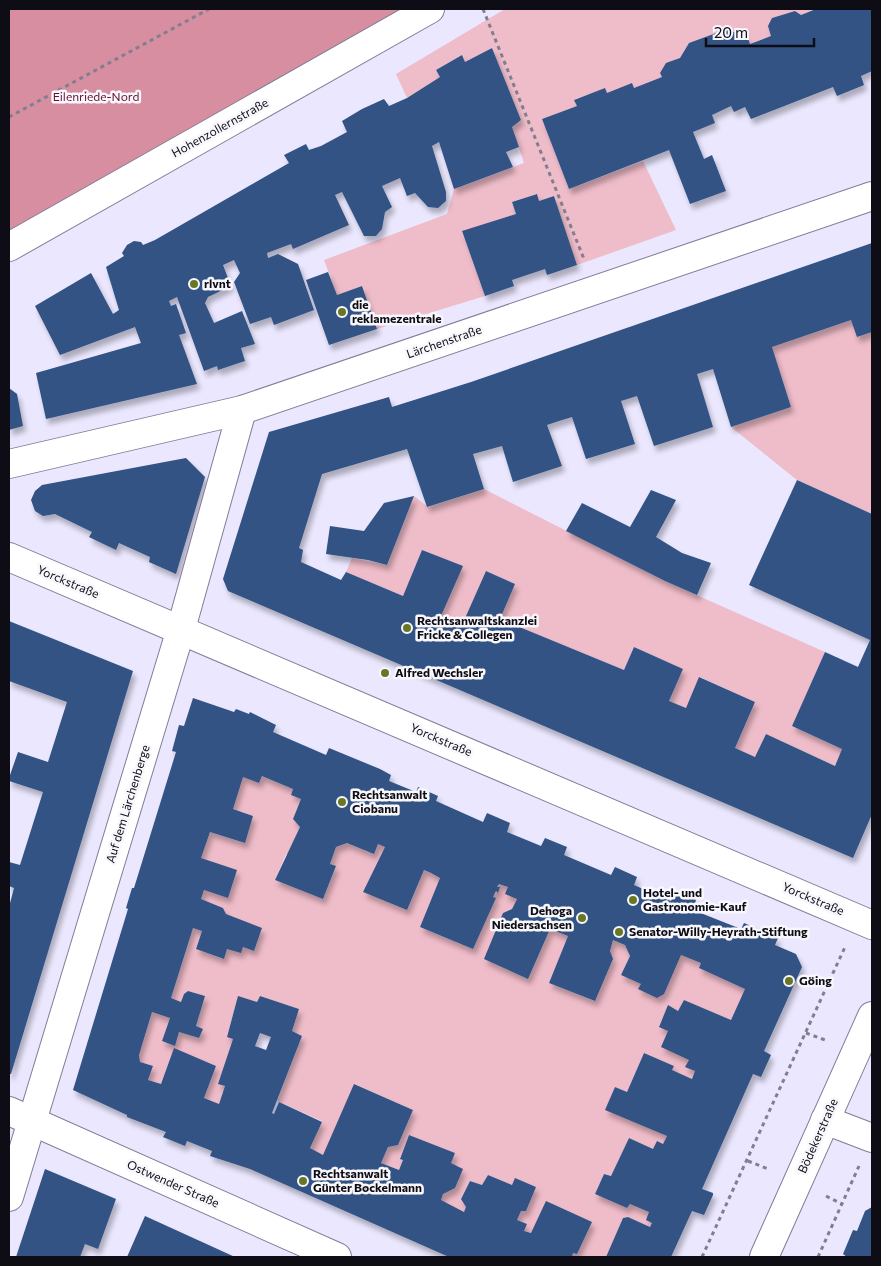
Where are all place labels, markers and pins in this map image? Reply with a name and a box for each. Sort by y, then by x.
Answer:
place label: rlvnt [204,276,231,290]
marker: rlvnt [188,278,200,290]
place label: die reklamezentrale [352,297,442,325]
marker: die reklamezentrale [336,306,348,318]
place label: Rechtsanwaltskanzlei Fricke & Collegen [417,613,537,641]
marker: Rechtsanwaltskanzlei Fricke & Collegen [401,622,413,634]
place label: Alfred Wechsler [395,665,483,679]
marker: Alfred Wechsler [379,667,391,679]
place label: Rechtsanwalt Ciobanu [352,787,427,815]
marker: Rechtsanwalt Ciobanu [336,796,348,808]
place label: Hotel- und Gastronomie-Kauf [643,885,747,913]
marker: Hotel- und Gastronomie-Kauf [627,894,639,906]
place label: Dehoga Niedersachsen [492,903,572,931]
marker: Dehoga Niedersachsen [576,912,588,924]
place label: Senator-Willy-Heyrath-Stiftung [629,924,808,938]
marker: Senator-Willy-Heyrath-Stiftung [613,926,625,938]
place label: Göing [799,973,832,987]
marker: Göing [783,975,795,987]
place label: Rechtsanwalt Günter Bockelmann [313,1166,422,1194]
marker: Rechtsanwalt Günter Bockelmann [297,1175,309,1187]

